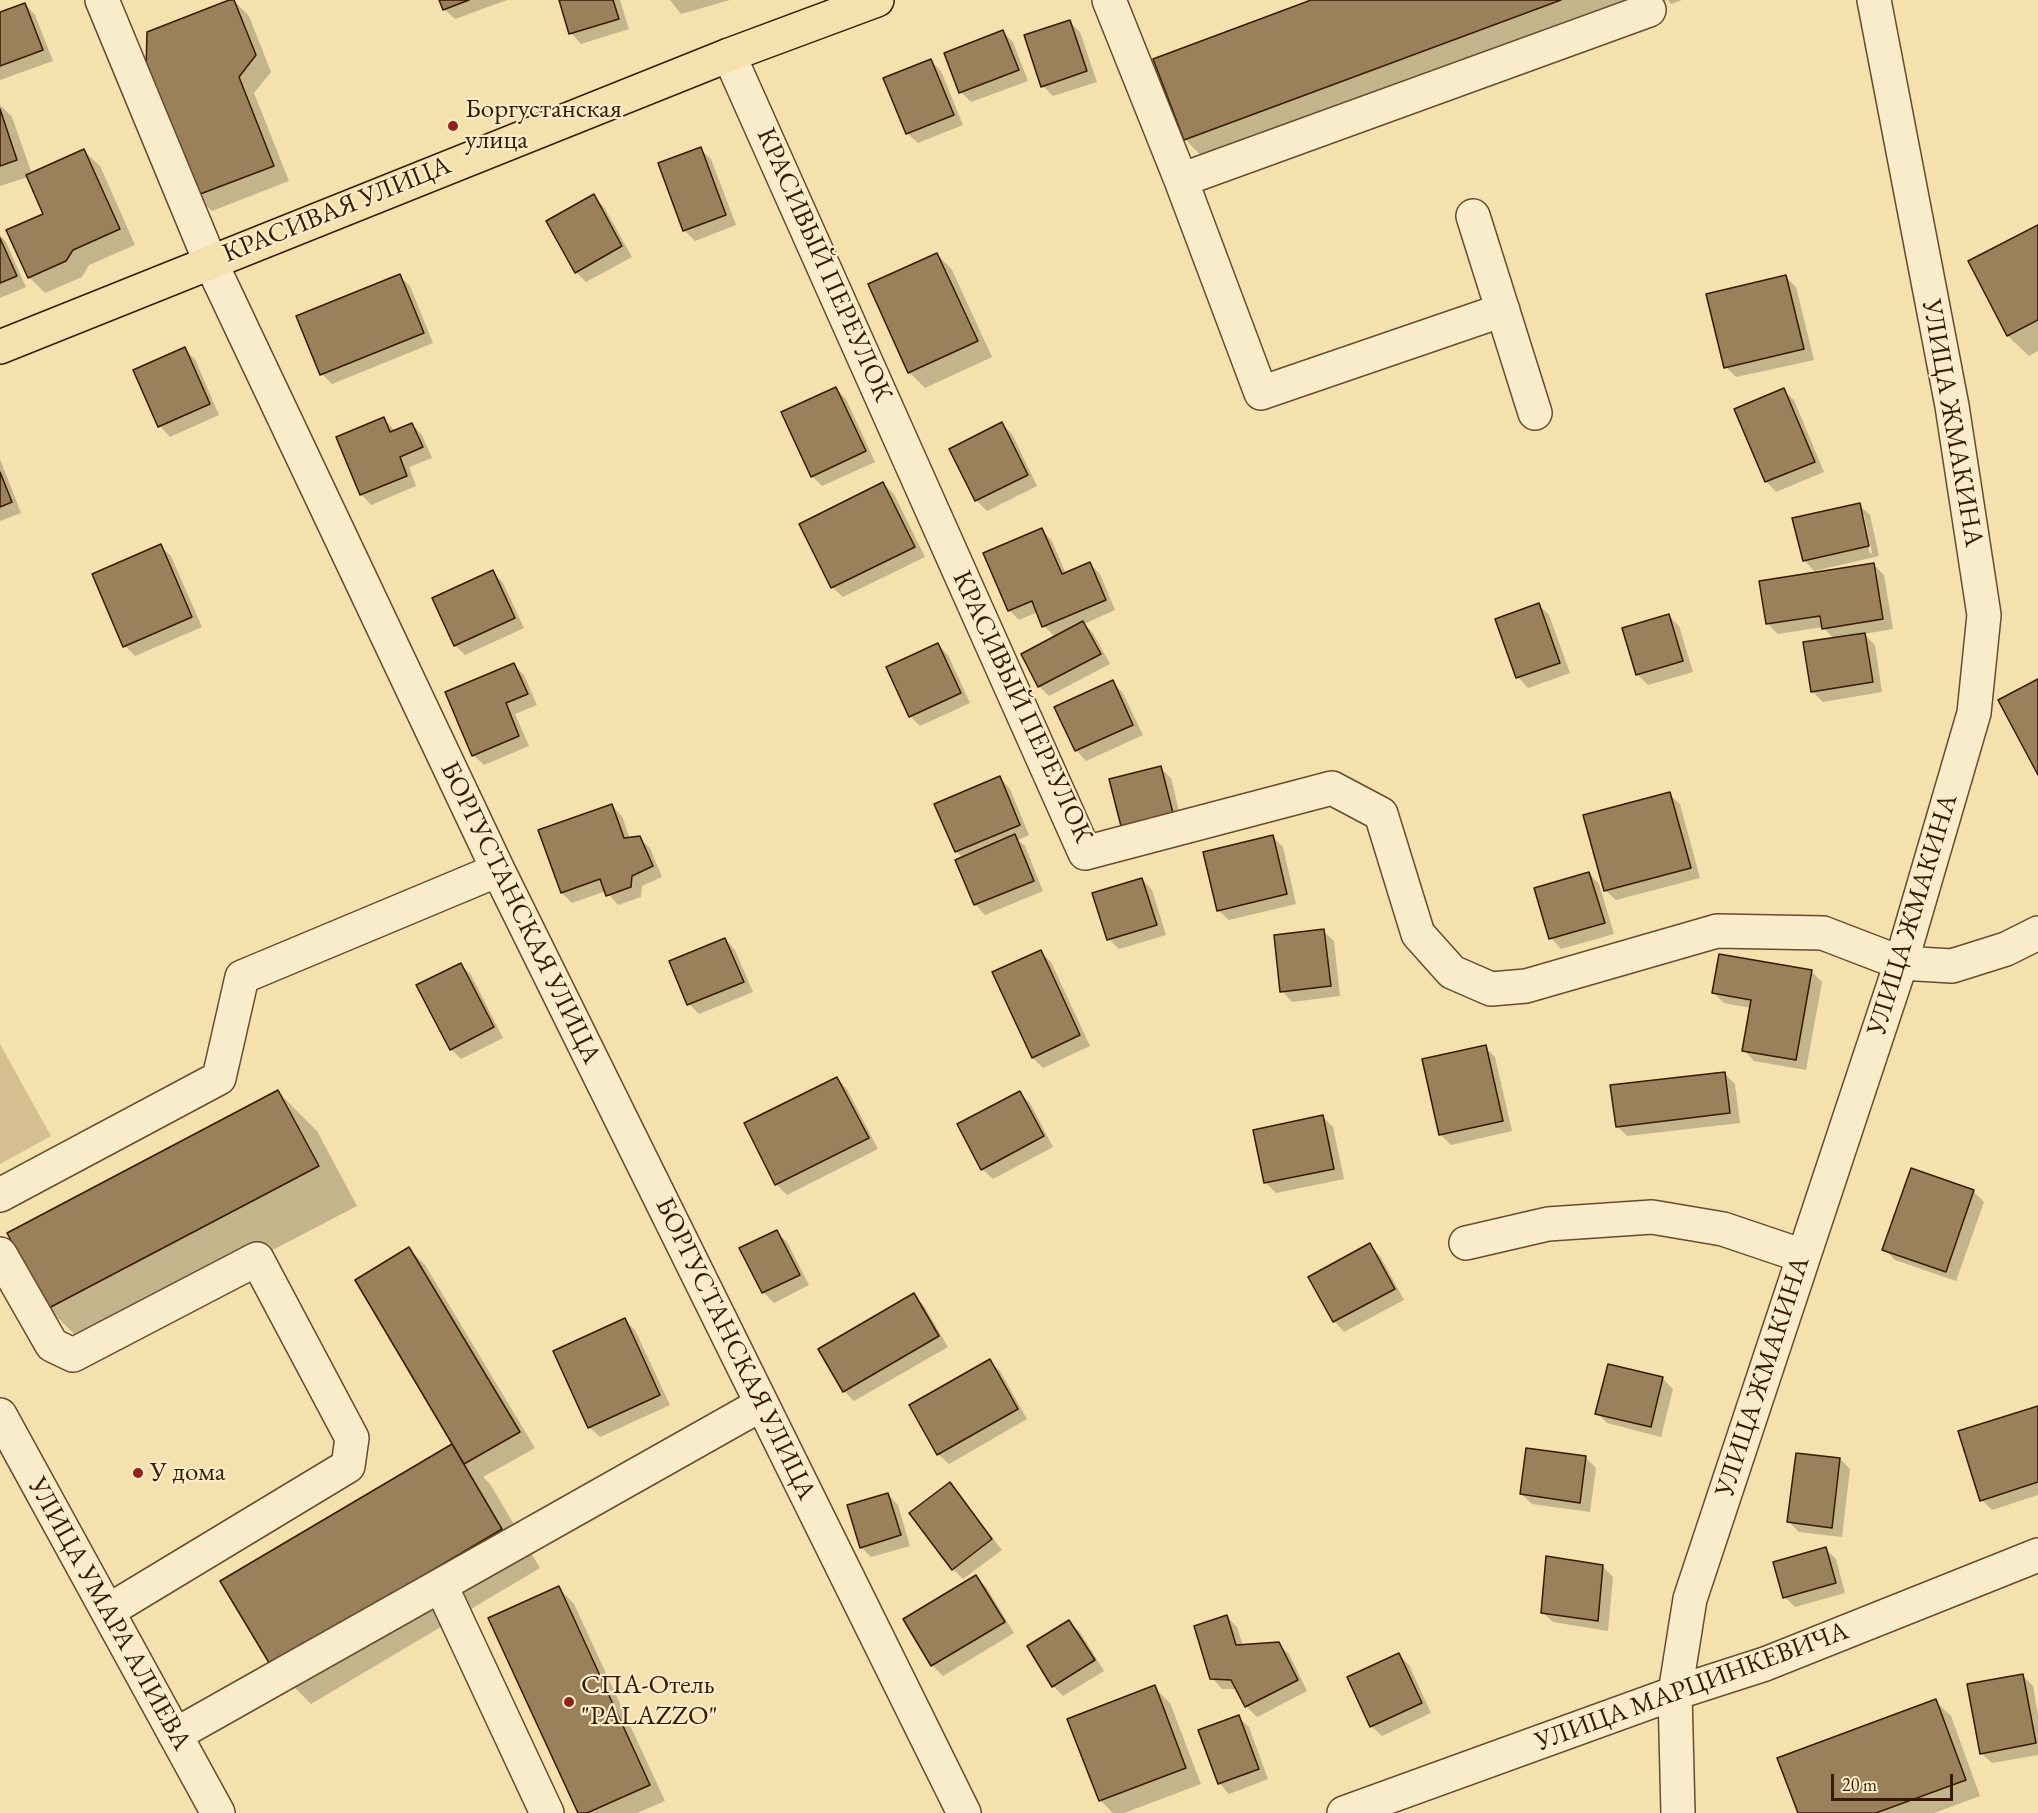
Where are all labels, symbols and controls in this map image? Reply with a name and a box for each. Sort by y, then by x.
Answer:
place label: Боргустанская улица [465,94,622,157]
marker: Боргустанская улица [446,119,460,133]
street label: КРАСИВЫЙ ПЕРЕУЛОК [749,123,899,407]
street label: КРАСИВАЯ УЛИЦА [218,149,456,271]
street label: УЛИЦА ЖМАКИНА [1914,297,1990,549]
street label: КРАСИВЫЙ ПЕРЕУЛОК [945,566,1099,848]
street label: БОРГУСТАНСКАЯ УЛИЦА [433,757,607,1069]
street label: УЛИЦА ЖМАКИНА [1861,790,1965,1040]
street label: БОРГУСТАНСКАЯ УЛИЦА [648,1193,822,1505]
street label: УЛИЦА ЖМАКИНА [1709,1253,1817,1501]
place label: У дома [150,1457,226,1489]
marker: У дома [131,1466,145,1480]
street label: УЛИЦА УМАРА АЛИЕВА [20,1472,198,1756]
street label: УЛИЦА МАРЦИНКЕВИЧА [1531,1615,1853,1759]
place label: СПА-Отель "PALAZZO" [581,1670,718,1733]
marker: СПА-Отель "PALAZZO" [562,1695,576,1709]
scale bar [1834,1762,1956,1800]
text: 20 m [1842,1773,1877,1796]

